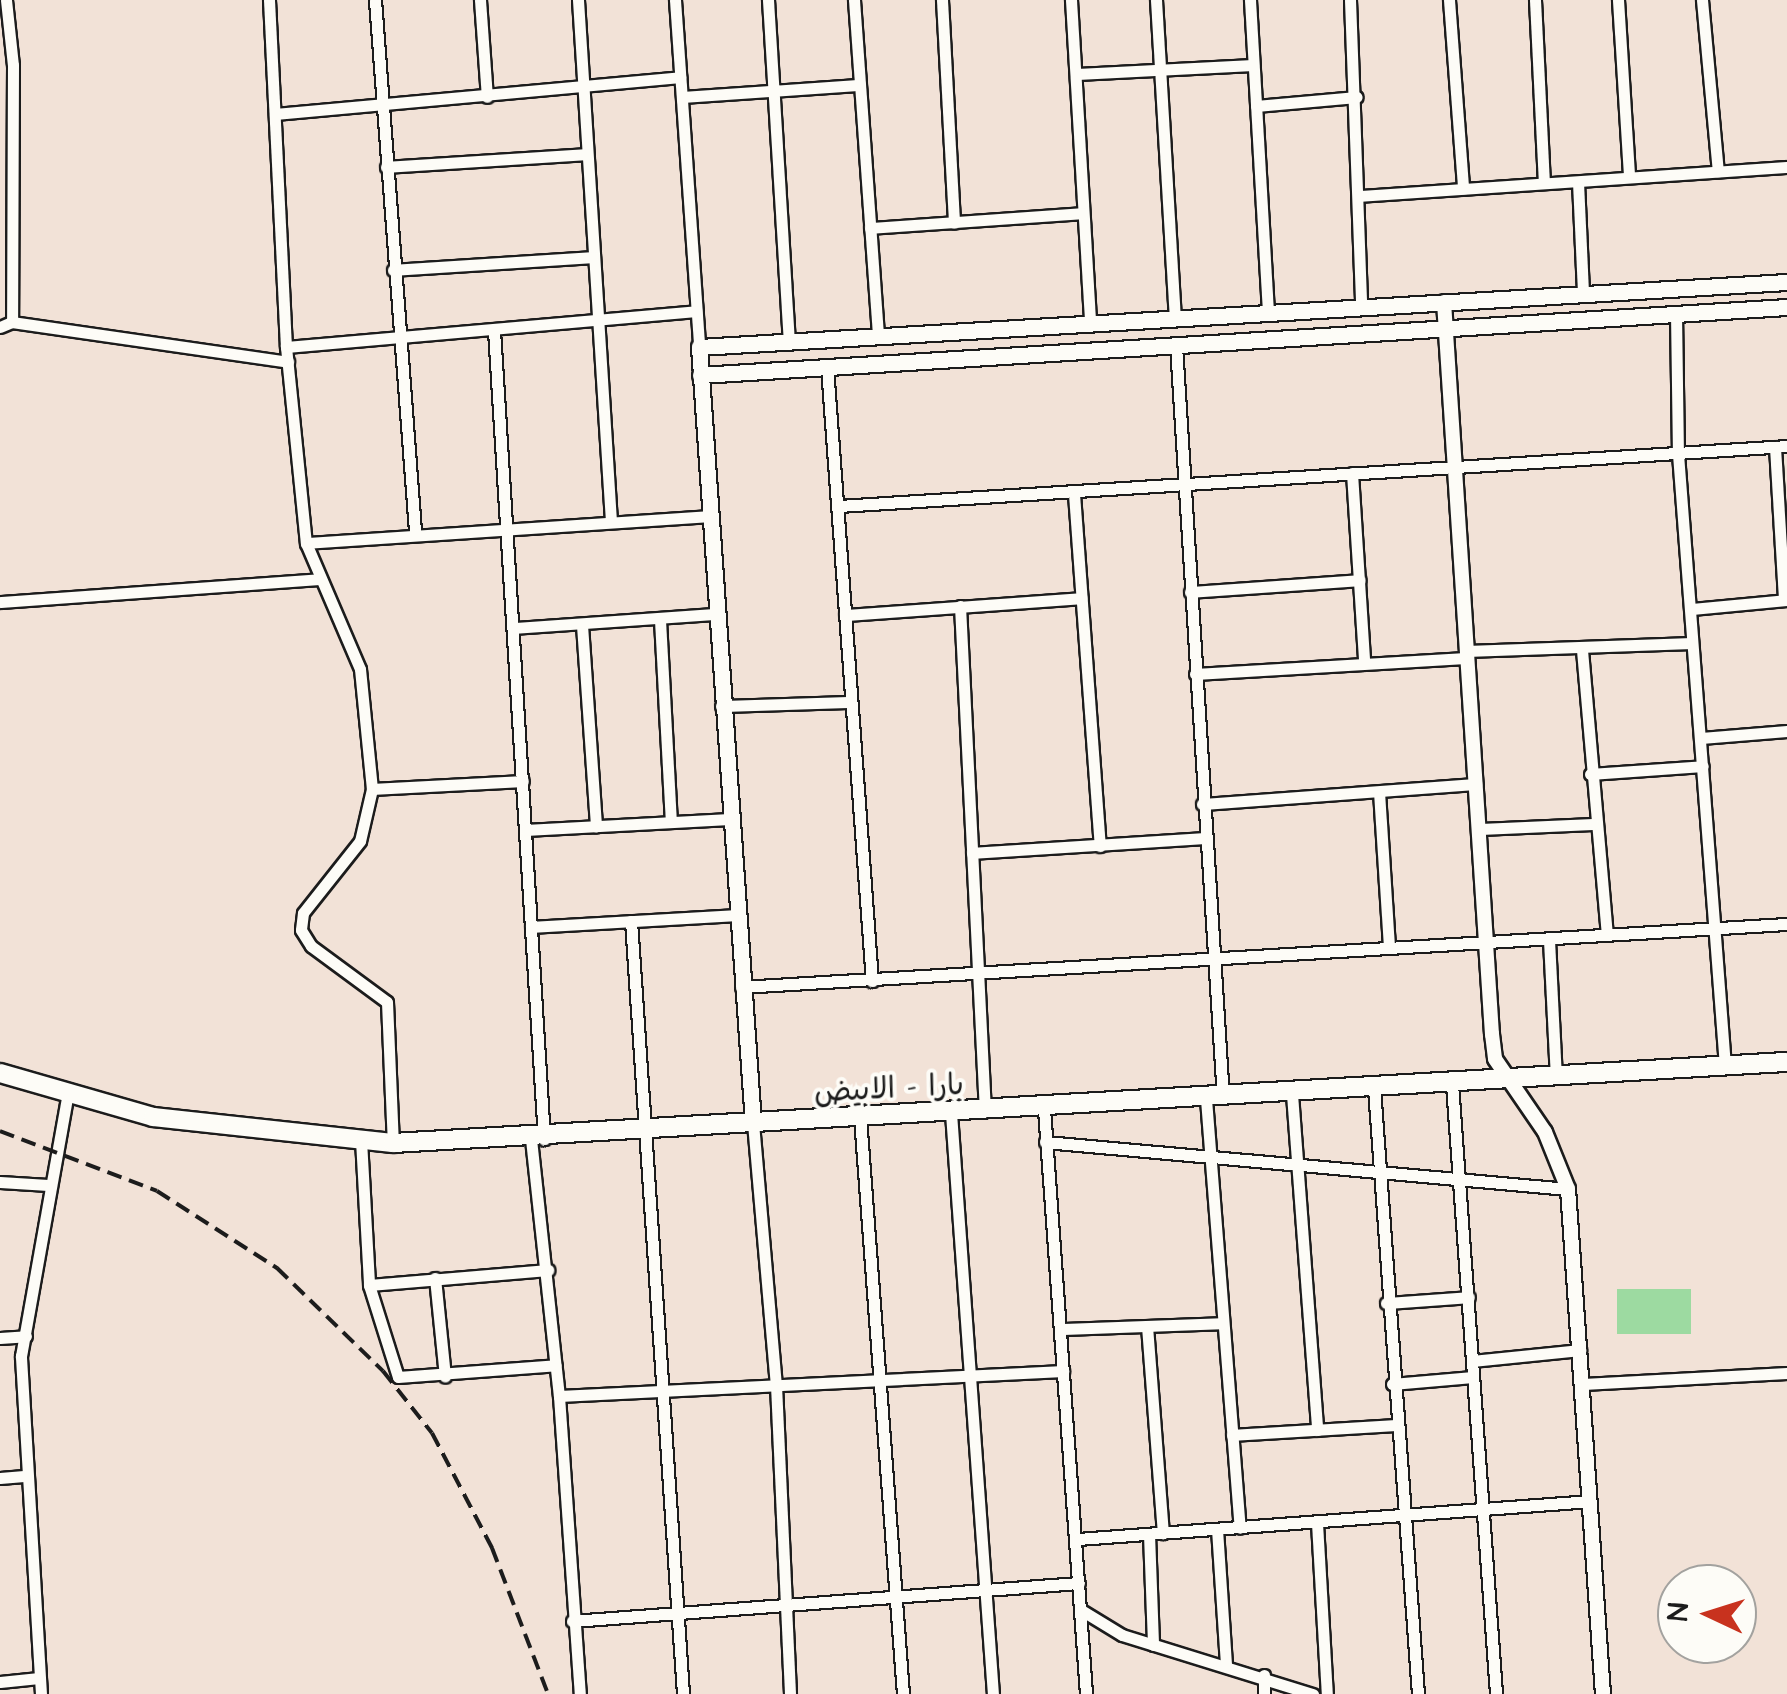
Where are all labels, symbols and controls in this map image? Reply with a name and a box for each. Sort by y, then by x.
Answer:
street label: بارا - الابيض [813,1067,965,1111]
north arrow [1657,1564,1757,1664]
text: N [1659,1602,1699,1622]

